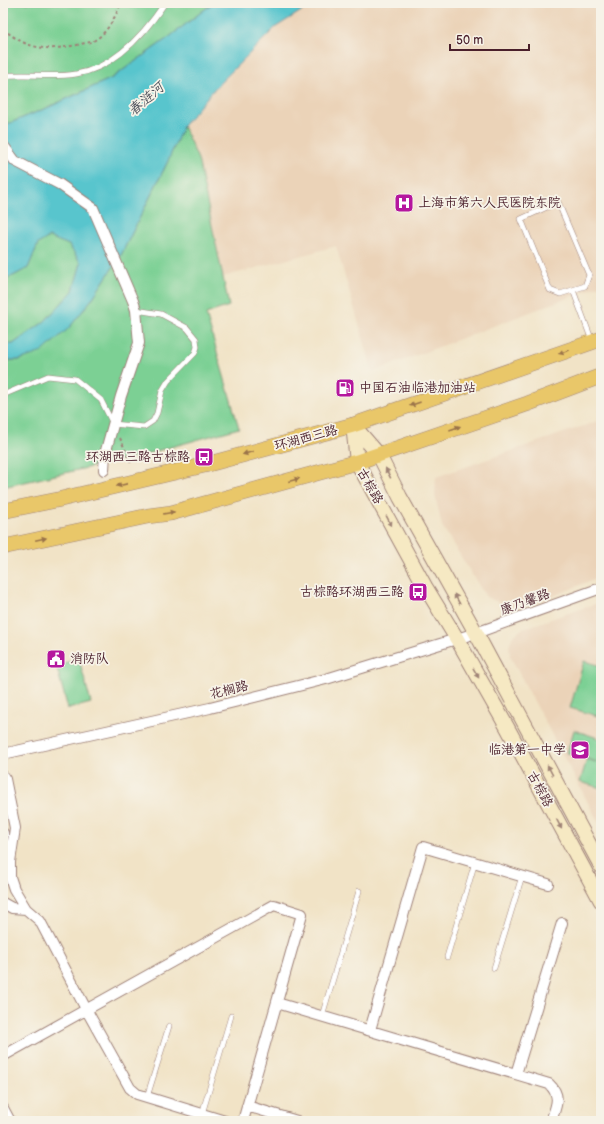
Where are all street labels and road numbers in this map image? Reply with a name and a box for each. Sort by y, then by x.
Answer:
street label: 环湖西三路 [273,422,339,454]
street label: 古棕路 [354,465,386,507]
street label: 康乃馨路 [498,586,552,618]
street label: 花榈路 [208,678,250,702]
street label: 古棕路 [524,768,556,810]

